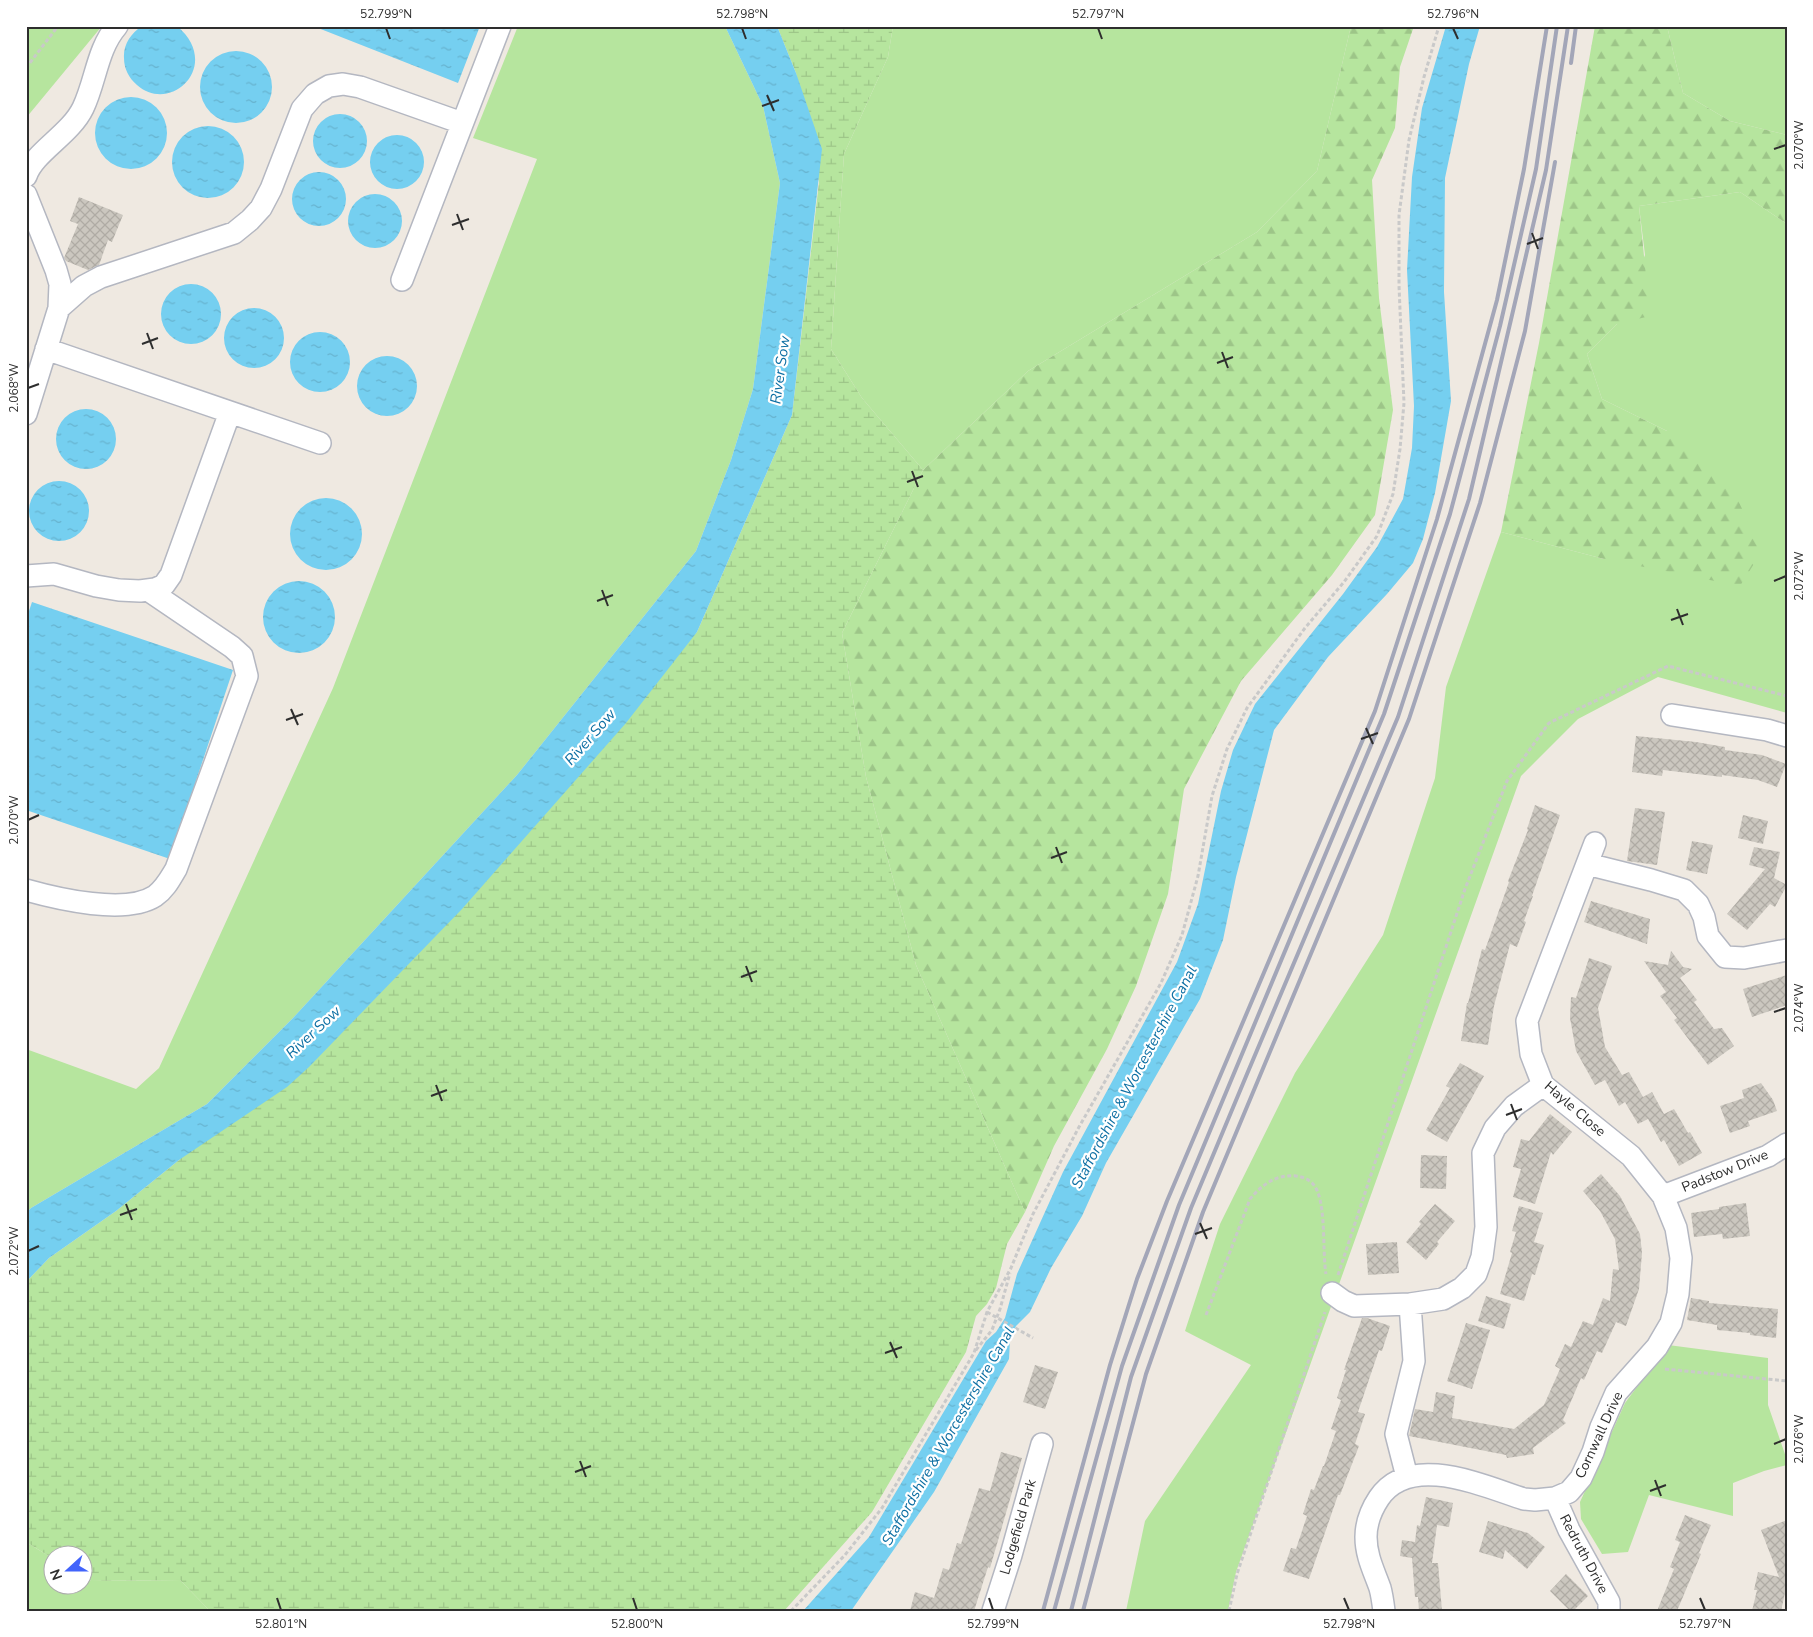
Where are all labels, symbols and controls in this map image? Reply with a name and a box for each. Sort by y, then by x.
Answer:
text: 52.799°N [360,6,412,22]
text: 52.798°N [716,6,768,22]
text: 52.797°N [1072,6,1124,22]
text: 52.796°N [1427,6,1479,22]
text: 2.070°W [1791,120,1807,170]
water label: River Sow [765,334,795,405]
text: 2.068°W [6,363,22,413]
text: 2.072°W [1791,551,1807,601]
water label: River Sow [560,704,620,769]
text: 2.070°W [6,795,22,845]
water label: Staffordshire & Worcestershire Canal [1067,962,1201,1192]
text: 2.074°W [1791,983,1807,1033]
water label: River Sow [281,1001,345,1063]
street label: Hayle Close [1540,1077,1610,1141]
street label: Padstow Drive [1679,1145,1771,1197]
text: 2.072°W [6,1226,22,1276]
water label: Staffordshire & Worcestershire Canal [877,1323,1019,1549]
street label: Cornwall Drive [1571,1388,1627,1482]
text: 2.076°W [1791,1414,1807,1464]
street label: Lodgefield Park [995,1476,1041,1577]
street label: Redruth Drive [1555,1511,1613,1597]
north arrow [42,1544,92,1594]
text: N [46,1566,67,1583]
text: 52.801°N [255,1616,307,1632]
text: 52.800°N [611,1616,663,1632]
text: 52.799°N [967,1616,1019,1632]
text: 52.798°N [1323,1616,1375,1632]
text: 52.797°N [1679,1616,1731,1632]

